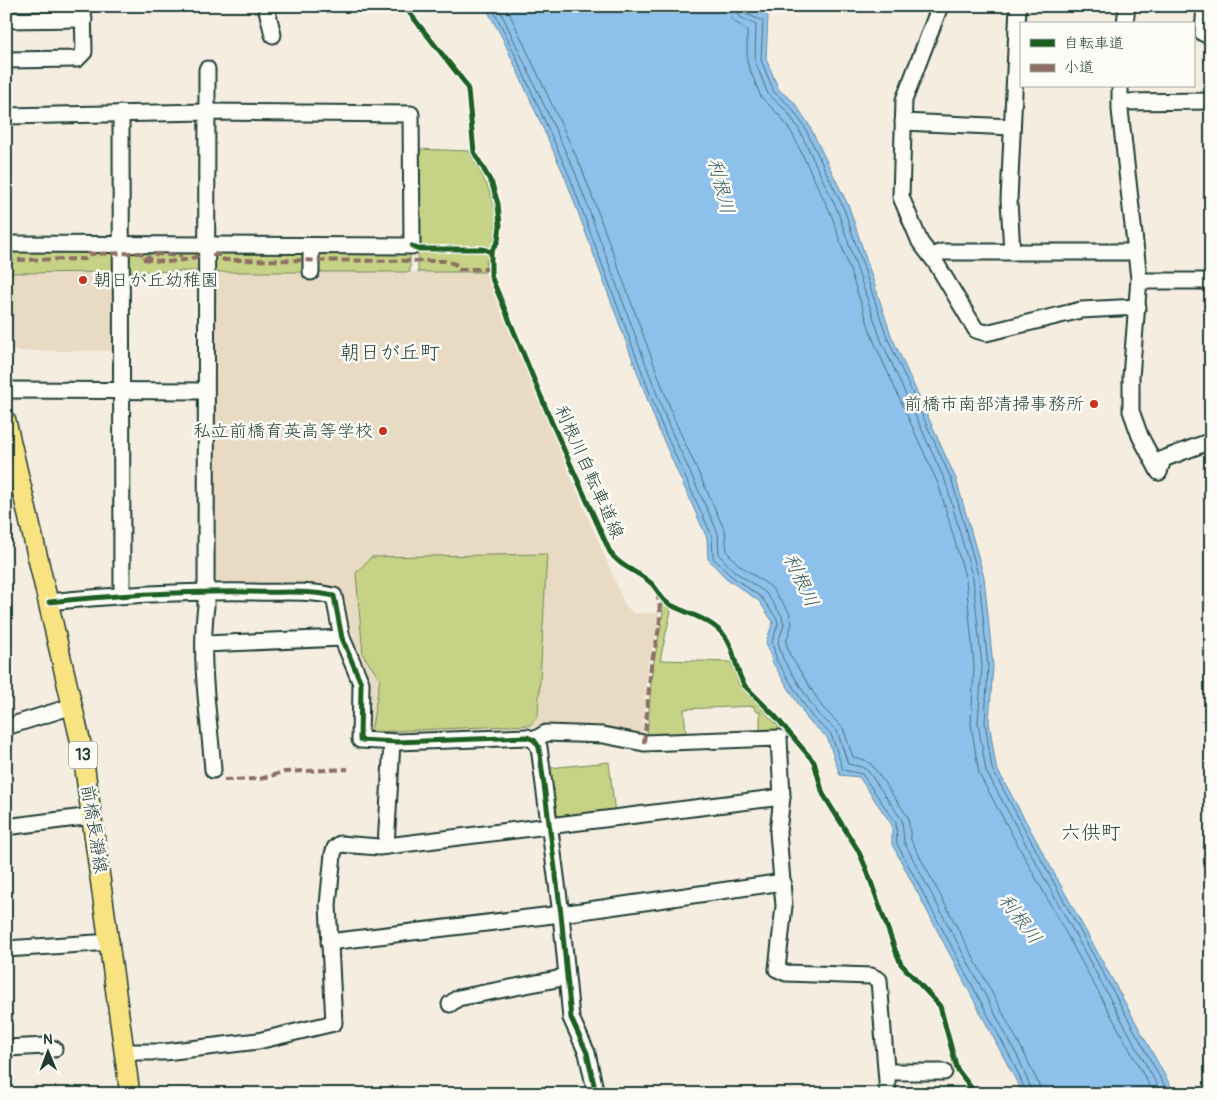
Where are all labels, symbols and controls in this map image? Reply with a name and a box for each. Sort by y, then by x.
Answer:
legend [1020,22,1194,88]
text: 自転車道 [1064,34,1124,53]
text: 小道 [1064,58,1094,77]
water label: 利根川 [702,155,740,217]
place label: 朝日が丘幼稚園 [93,269,219,292]
marker: 朝日が丘幼稚園 [77,274,89,286]
district label: 朝日が丘町 [340,340,440,365]
place label: 前橋市南部清掃事務所 [904,393,1084,416]
marker: 前橋市南部清掃事務所 [1088,398,1100,410]
street label: 利根川自転車道線 [549,402,629,542]
place label: 私立前橋育英高等学校 [193,420,373,443]
marker: 私立前橋育英高等学校 [377,425,389,437]
water label: 利根川 [778,549,824,611]
road number: 13 [69,742,97,768]
street label: 前橋長瀞線 [76,783,112,875]
district label: 六供町 [1061,820,1121,845]
water label: 利根川 [993,889,1047,949]
north arrow [22,1028,72,1078]
text: N [43,1031,53,1048]

